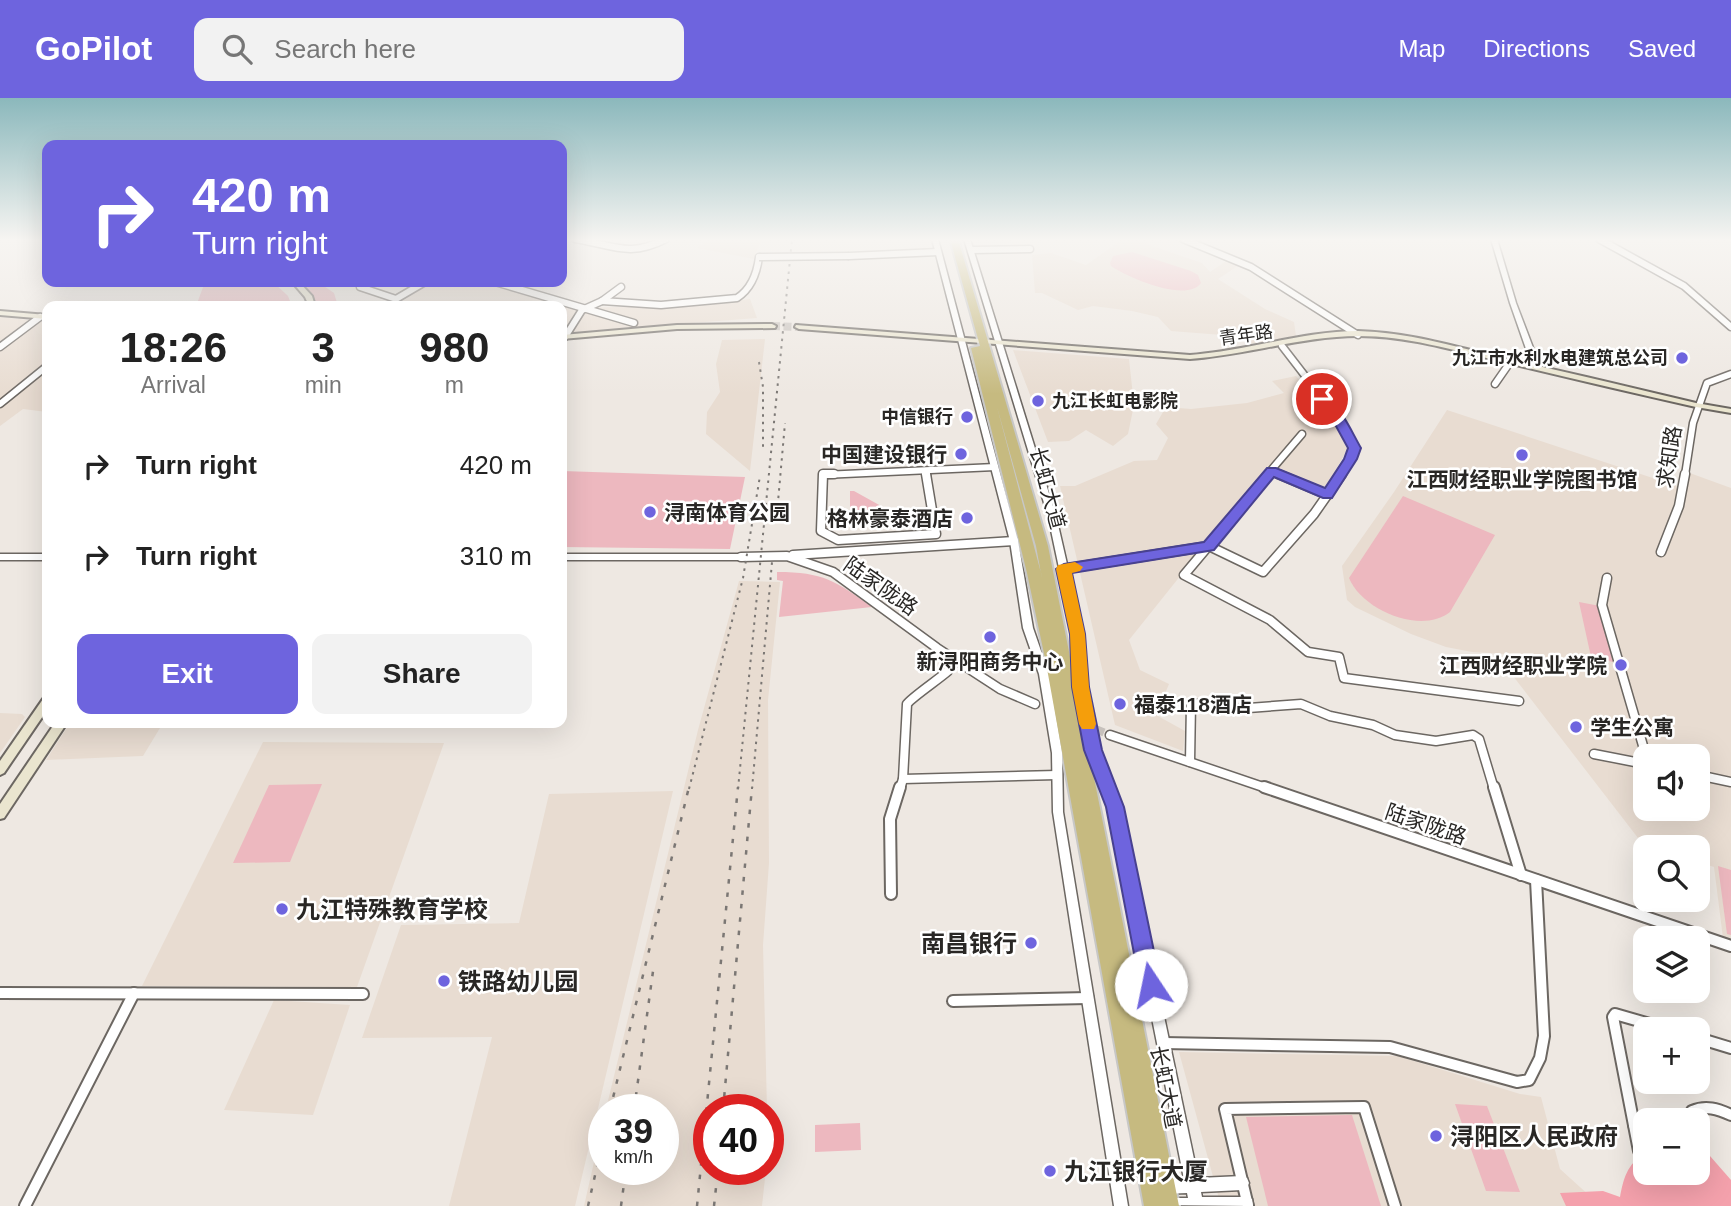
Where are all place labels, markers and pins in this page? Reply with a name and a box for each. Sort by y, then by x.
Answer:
place label: 九江市水利水电建筑总公司 [1452,348,1668,368]
marker: 九江市水利水电建筑总公司 [1674,350,1690,366]
pin [1292,369,1352,429]
place label: 九江长虹电影院 [1052,391,1178,411]
marker: 九江长虹电影院 [1030,393,1046,409]
place label: 中信银行 [881,406,953,427]
marker: 中信银行 [959,409,975,425]
place label: 中国建设银行 [821,443,947,466]
marker: 中国建设银行 [953,446,969,462]
marker: 江西财经职业学院图书馆 [1514,447,1530,463]
place label: 江西财经职业学院图书馆 [1407,468,1638,491]
place label: 浔南体育公园 [664,501,790,524]
marker: 浔南体育公园 [642,504,658,520]
place label: 格林豪泰酒店 [827,507,953,530]
marker: 格林豪泰酒店 [959,510,975,526]
marker: 新浔阳商务中心 [982,629,998,645]
place label: 新浔阳商务中心 [917,650,1064,673]
place label: 江西财经职业学院 [1439,654,1607,677]
marker: 江西财经职业学院 [1613,657,1629,673]
place label: 福泰118酒店 [1134,693,1252,716]
marker: 福泰118酒店 [1112,696,1128,712]
place label: 学生公寓 [1590,716,1674,739]
marker: 学生公寓 [1568,719,1584,735]
place label: 九江特殊教育学校 [296,896,488,923]
marker: 九江特殊教育学校 [274,901,290,917]
place label: 南昌银行 [921,930,1017,957]
marker: 南昌银行 [1023,935,1039,951]
place label: 铁路幼儿园 [458,968,578,995]
marker: 铁路幼儿园 [436,973,452,989]
place label: 浔阳区人民政府 [1450,1123,1618,1150]
marker: 浔阳区人民政府 [1428,1128,1444,1144]
place label: 九江银行大厦 [1064,1158,1208,1185]
marker: 九江银行大厦 [1042,1163,1058,1179]

